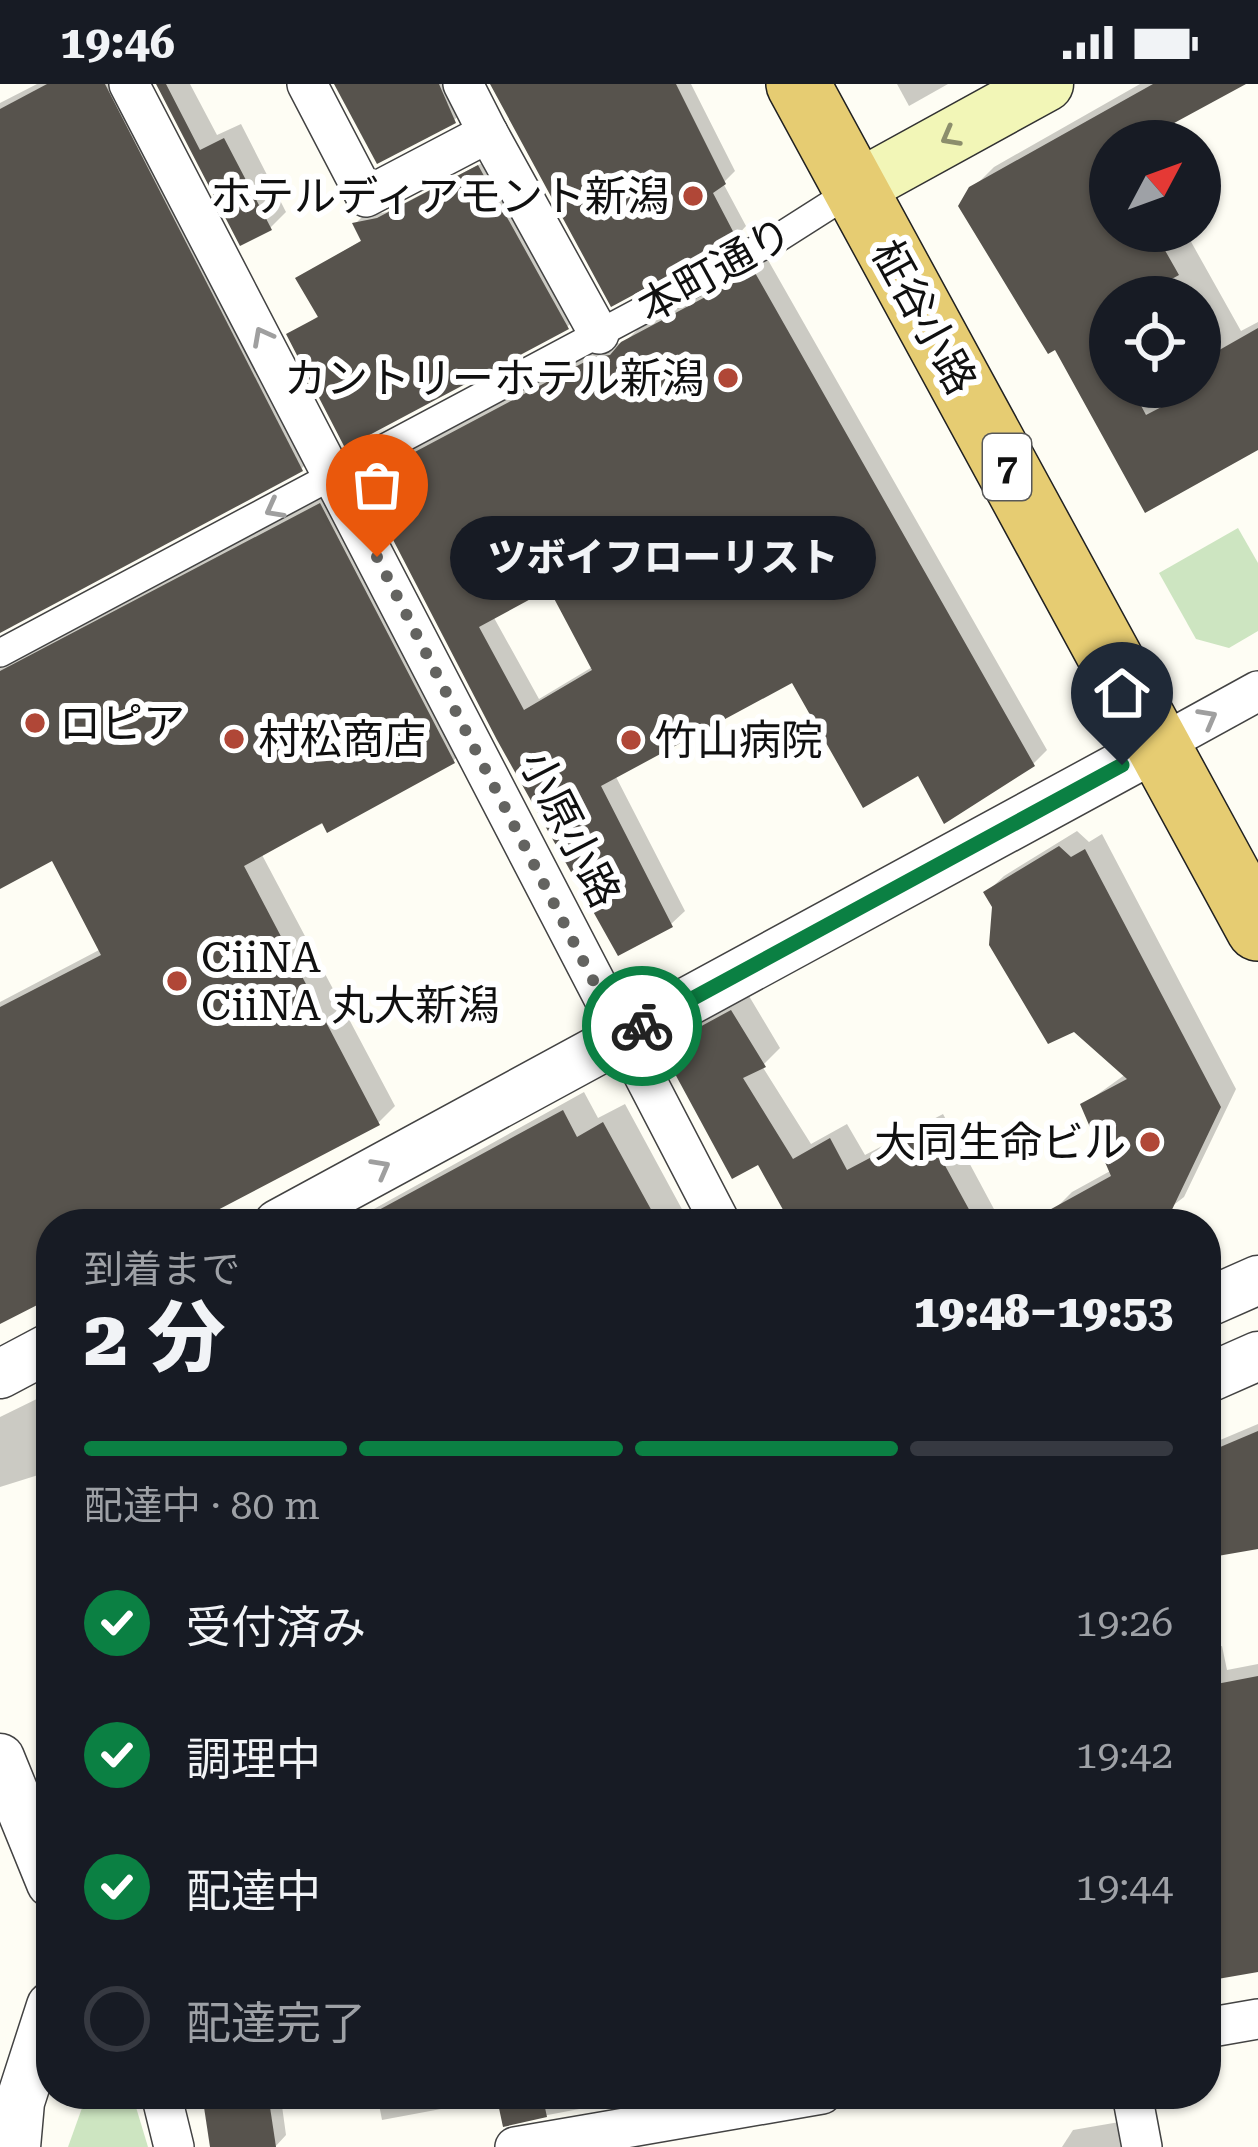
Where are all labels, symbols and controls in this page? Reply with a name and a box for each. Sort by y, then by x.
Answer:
text: 19:46 [60,16,175,69]
north arrow [1089,120,1221,252]
map controls [1089,120,1221,408]
one-way arrow [942,122,963,145]
place label: ホテルディアモント新潟 [210,172,669,221]
marker: ホテルディアモント新潟 [680,183,706,209]
street label: 本町通り [630,208,800,332]
street label: 柾谷小路 [862,232,986,402]
button: locate [1089,276,1221,408]
one-way arrow [253,327,276,349]
place label: カントリーホテル新潟 [284,354,704,403]
marker: カントリーホテル新潟 [715,365,741,391]
pin [326,434,428,557]
road number: 7 [983,434,1031,500]
icon: bag [344,452,410,518]
one-way arrow [266,495,287,518]
callout: ツボイフローリスト [449,515,875,599]
text: ツボイフローリスト [487,535,839,581]
pin [1071,642,1173,765]
icon: home [1089,660,1155,726]
place label: ロピア [59,699,185,748]
one-way arrow [1195,709,1217,732]
marker: ロピア [22,710,48,736]
place label: 村松商店 [258,715,426,764]
place label: 竹山病院 [655,716,823,765]
marker: 村松商店 [221,726,247,752]
marker: 竹山病院 [618,727,644,753]
street label: 小原小路 [510,743,630,915]
place label: CiiNA CiiNA 丸大新潟 [201,933,500,1030]
courier [582,966,702,1086]
marker: CiiNA CiiNA 丸大新潟 [164,968,190,994]
icon: bike [609,993,675,1059]
place label: 大同生命ビル [874,1118,1126,1167]
marker: 大同生命ビル [1137,1129,1163,1155]
one-way arrow [368,1159,390,1182]
text: 到着まで [84,1247,240,1293]
text: 19:48–19:53 [914,1285,1173,1338]
text: 2 分 [84,1293,225,1384]
text: 配達中 · 80 m [84,1483,320,1529]
icon: check [84,1590,150,1656]
text: 19:26 [1076,1600,1173,1646]
text: 受付済み [186,1601,366,1654]
icon: check [84,1722,150,1788]
text: 19:42 [1076,1732,1173,1778]
text: 調理中 [186,1733,321,1786]
icon: check [84,1854,150,1920]
text: 19:44 [1076,1864,1173,1910]
text: 配達中 [186,1865,321,1918]
text: 配達完了 [186,1997,366,2050]

